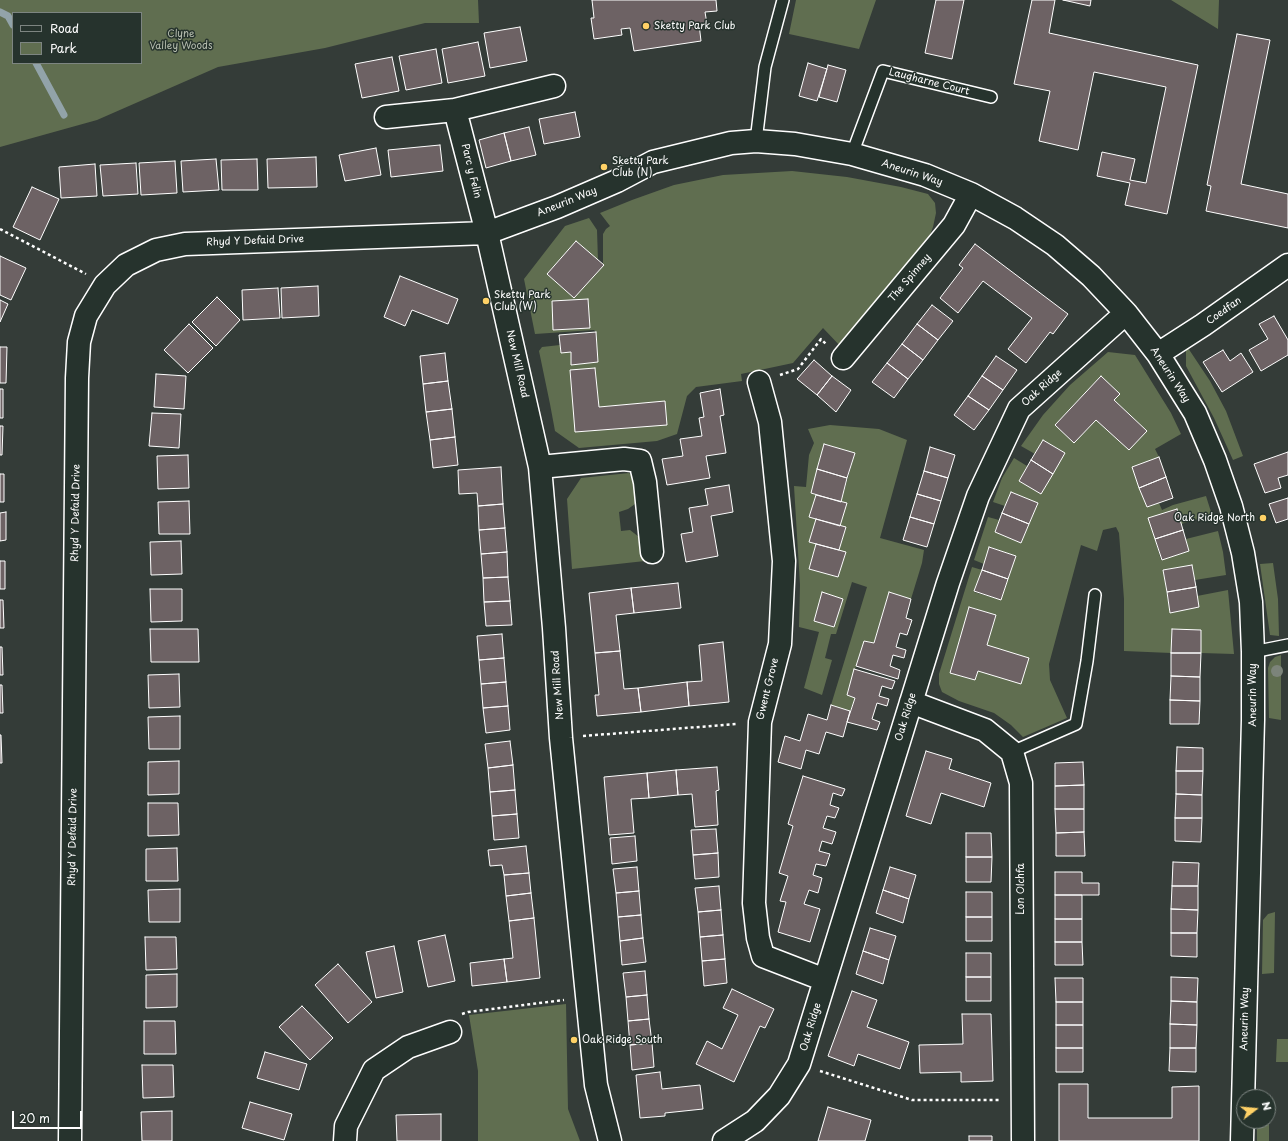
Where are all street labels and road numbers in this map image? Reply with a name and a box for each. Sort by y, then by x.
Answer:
street label: Laugharne Court [887,66,971,98]
street label: Parc y Felin [458,142,484,200]
street label: Aneurin Way [880,157,944,189]
street label: Aneurin Way [535,185,599,219]
street label: Rhyd Y Defaid Drive [206,233,304,249]
street label: The Spinney [886,251,934,305]
street label: Coedfan [1204,295,1244,327]
street label: New Mill Road [503,329,531,399]
street label: Aneurin Way [1148,345,1192,405]
street label: Oak Ridge [1019,367,1065,409]
street label: Rhyd Y Defaid Drive [69,464,83,562]
street label: New Mill Road [550,650,566,720]
street label: Gwent Grove [755,657,781,721]
street label: Aneurin Way [1247,663,1259,727]
street label: Oak Ridge [893,691,919,743]
street label: Rhyd Y Defaid Drive [66,788,80,886]
street label: Lon Olchfa [1015,863,1027,915]
street label: Aneurin Way [1238,987,1252,1051]
street label: Oak Ridge [798,1001,824,1053]

